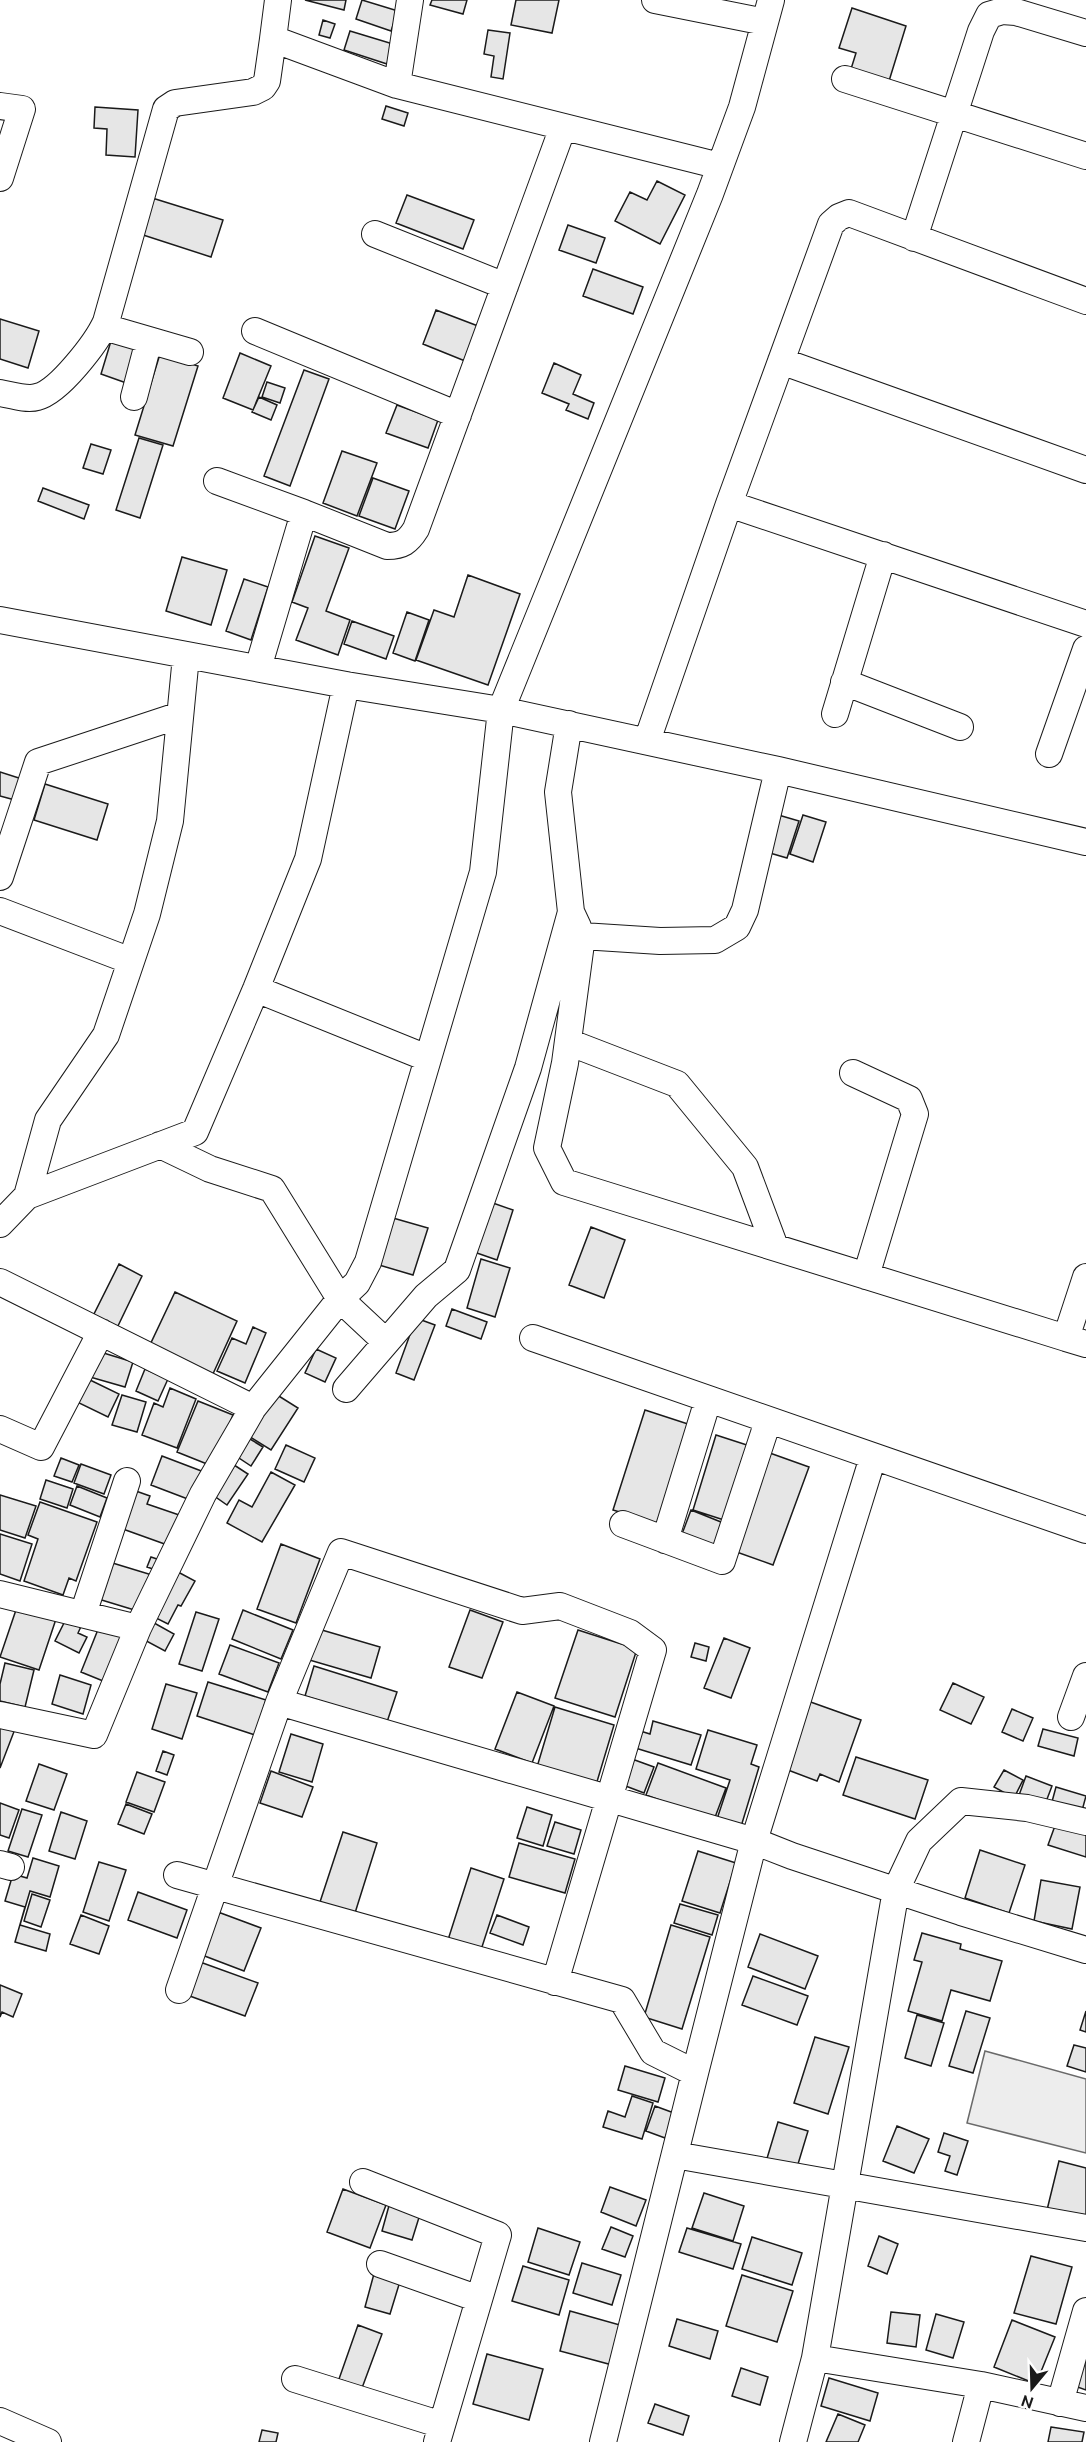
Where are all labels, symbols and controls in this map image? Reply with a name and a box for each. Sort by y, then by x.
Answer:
north arrow [1002,2358,1062,2418]
text: N [1019,2392,1036,2413]

